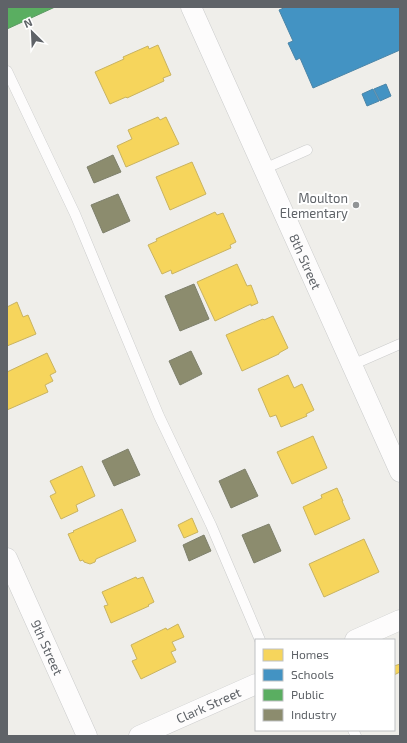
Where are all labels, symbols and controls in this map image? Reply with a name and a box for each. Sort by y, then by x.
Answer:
north arrow [12,12,52,52]
text: N [21,15,34,30]
place label: Moulton Elementary [280,190,348,221]
marker: Moulton Elementary [351,200,361,210]
street label: 8th Street [286,231,325,292]
street label: 9th Street [28,617,67,678]
legend [255,639,395,731]
text: Homes [291,647,329,661]
text: Schools [291,667,334,681]
street label: Clark Street [174,684,243,726]
text: Public [291,687,324,701]
text: Industry [291,707,337,721]

